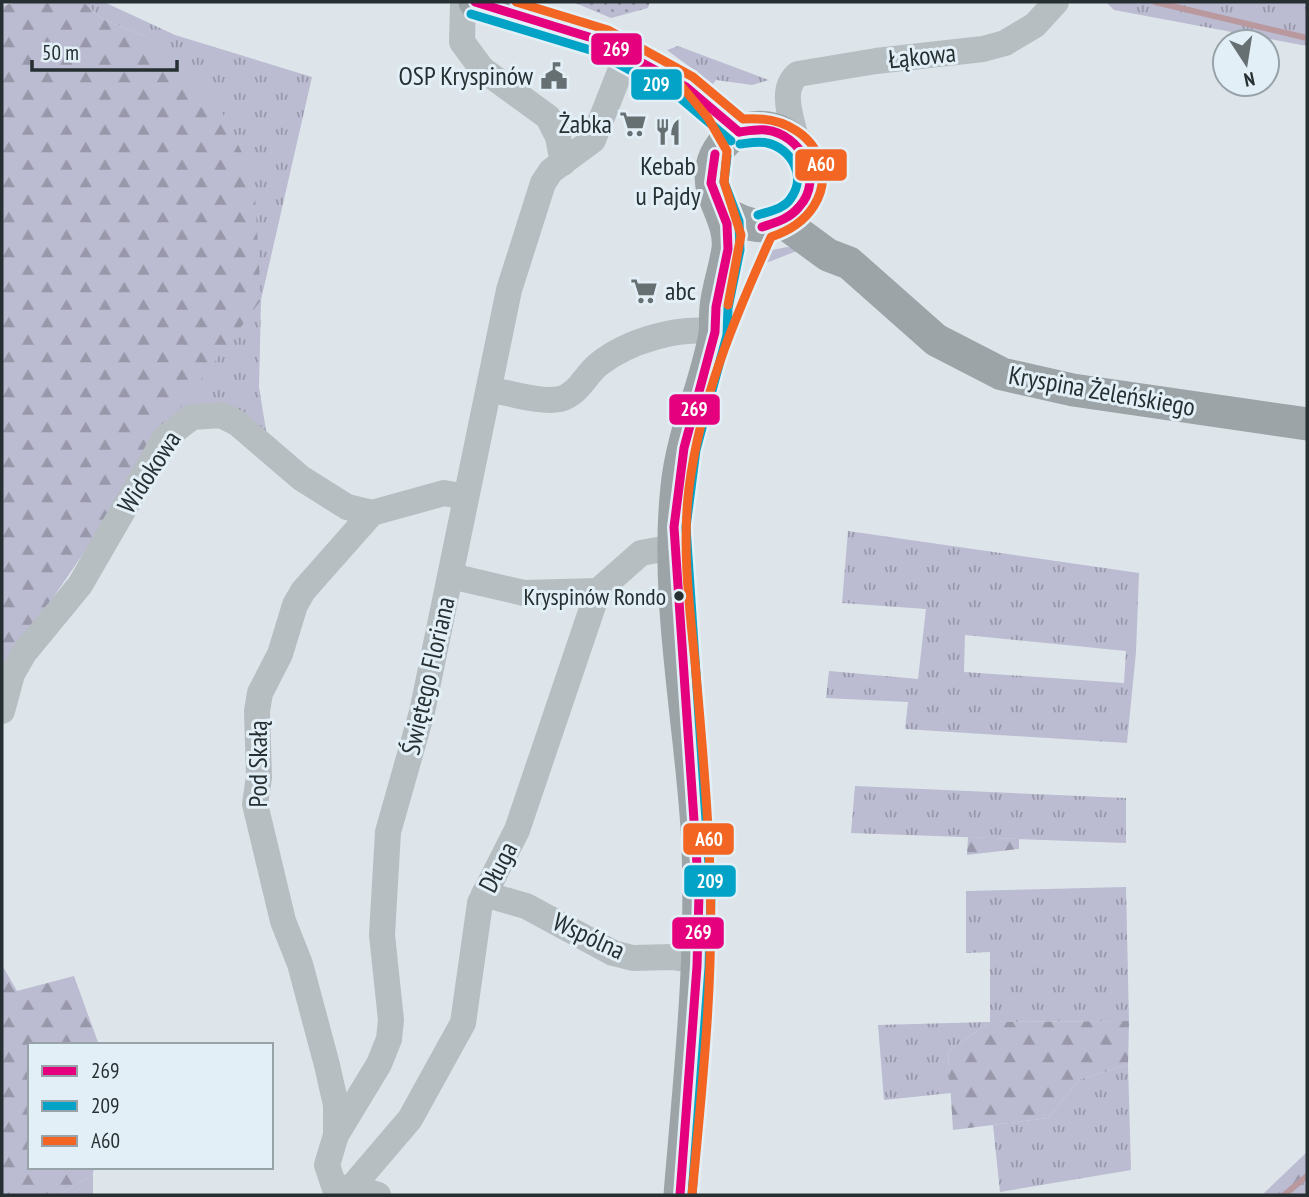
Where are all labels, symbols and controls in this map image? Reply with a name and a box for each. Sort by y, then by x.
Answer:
scale bar [32,28,177,72]
north arrow [1211,28,1281,98]
line badge: 269 [590,32,643,66]
street label: Łąkowa [887,36,957,75]
text: 269 [602,37,630,61]
text: 50 m [42,39,79,66]
place label: OSP Kryspinów [399,59,534,92]
public building icon: OSP Kryspinów [539,61,569,91]
text: N [1242,67,1257,92]
line badge: 209 [630,68,683,101]
text: 209 [642,72,670,96]
place label: Żabka [559,107,612,140]
supermarket icon: Żabka [618,109,648,139]
restaurant icon: Kebab u Pajdy [653,117,683,147]
line badge: A60 [794,148,848,182]
place label: Kebab u Pajdy [636,149,701,212]
text: A60 [806,152,835,176]
place label: abc [665,274,696,307]
supermarket icon: abc [629,276,659,306]
street label: Kryspina Żeleńskiego [1006,358,1198,423]
line badge: 269 [668,393,721,426]
text: 269 [680,397,708,421]
street label: Widokowa [110,424,188,519]
place label: Kryspinów Rondo [524,581,666,612]
marker: Kryspinów Rondo [672,589,686,603]
street label: Świętego Floriana [393,594,462,758]
street label: Pod Skałą [241,720,274,808]
line badge: A60 [682,822,735,856]
text: A60 [694,827,723,851]
street label: Długa [471,836,524,898]
line badge: 209 [683,864,737,898]
text: 209 [696,869,724,893]
street label: Wspólna [548,905,631,967]
line badge: 269 [671,916,725,950]
text: 269 [684,920,712,944]
legend [28,1043,273,1169]
text: 269 [91,1057,119,1084]
text: 209 [91,1092,119,1119]
text: A60 [91,1127,120,1154]

